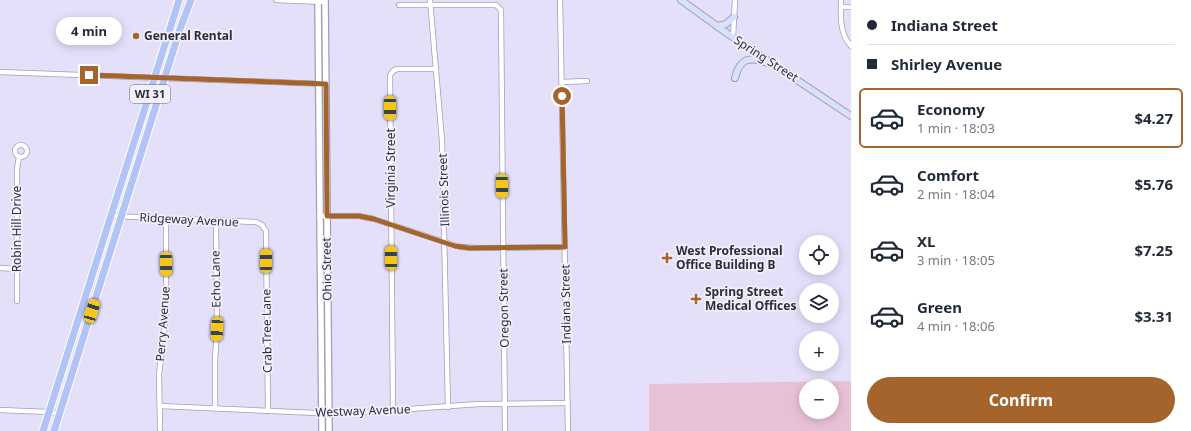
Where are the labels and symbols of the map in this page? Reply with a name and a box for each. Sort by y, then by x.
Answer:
callout: 4 min [56,17,122,45]
place label: General Rental [144,27,233,44]
marker: General Rental [131,31,141,41]
street label: Spring Street [731,31,802,86]
route end [80,66,98,84]
road number: WI 31 [130,85,170,103]
route start [553,87,571,105]
car [384,96,396,120]
street label: Virginia Street [382,128,399,208]
street label: Illinois Street [434,152,453,227]
car [496,174,508,198]
street label: Robin Hill Drive [8,185,25,272]
street label: Ridgeway Avenue [139,208,239,231]
street label: Ohio Street [317,236,336,301]
place label: West Professional Office Building B [676,242,782,273]
car [385,246,397,270]
car [260,249,272,273]
street label: Echo Lane [206,250,224,308]
car [160,252,172,276]
marker: West Professional Office Building B [661,252,673,264]
street label: Indiana Street [556,263,575,344]
street label: Oregon Street [494,267,513,348]
place label: Spring Street Medical Offices [705,283,796,314]
street label: Perry Avenue [151,286,174,362]
street label: Crab Tree Lane [257,289,276,373]
marker: Spring Street Medical Offices [690,293,702,305]
car [83,298,101,324]
car [210,317,224,341]
street label: Westway Avenue [315,400,411,421]

